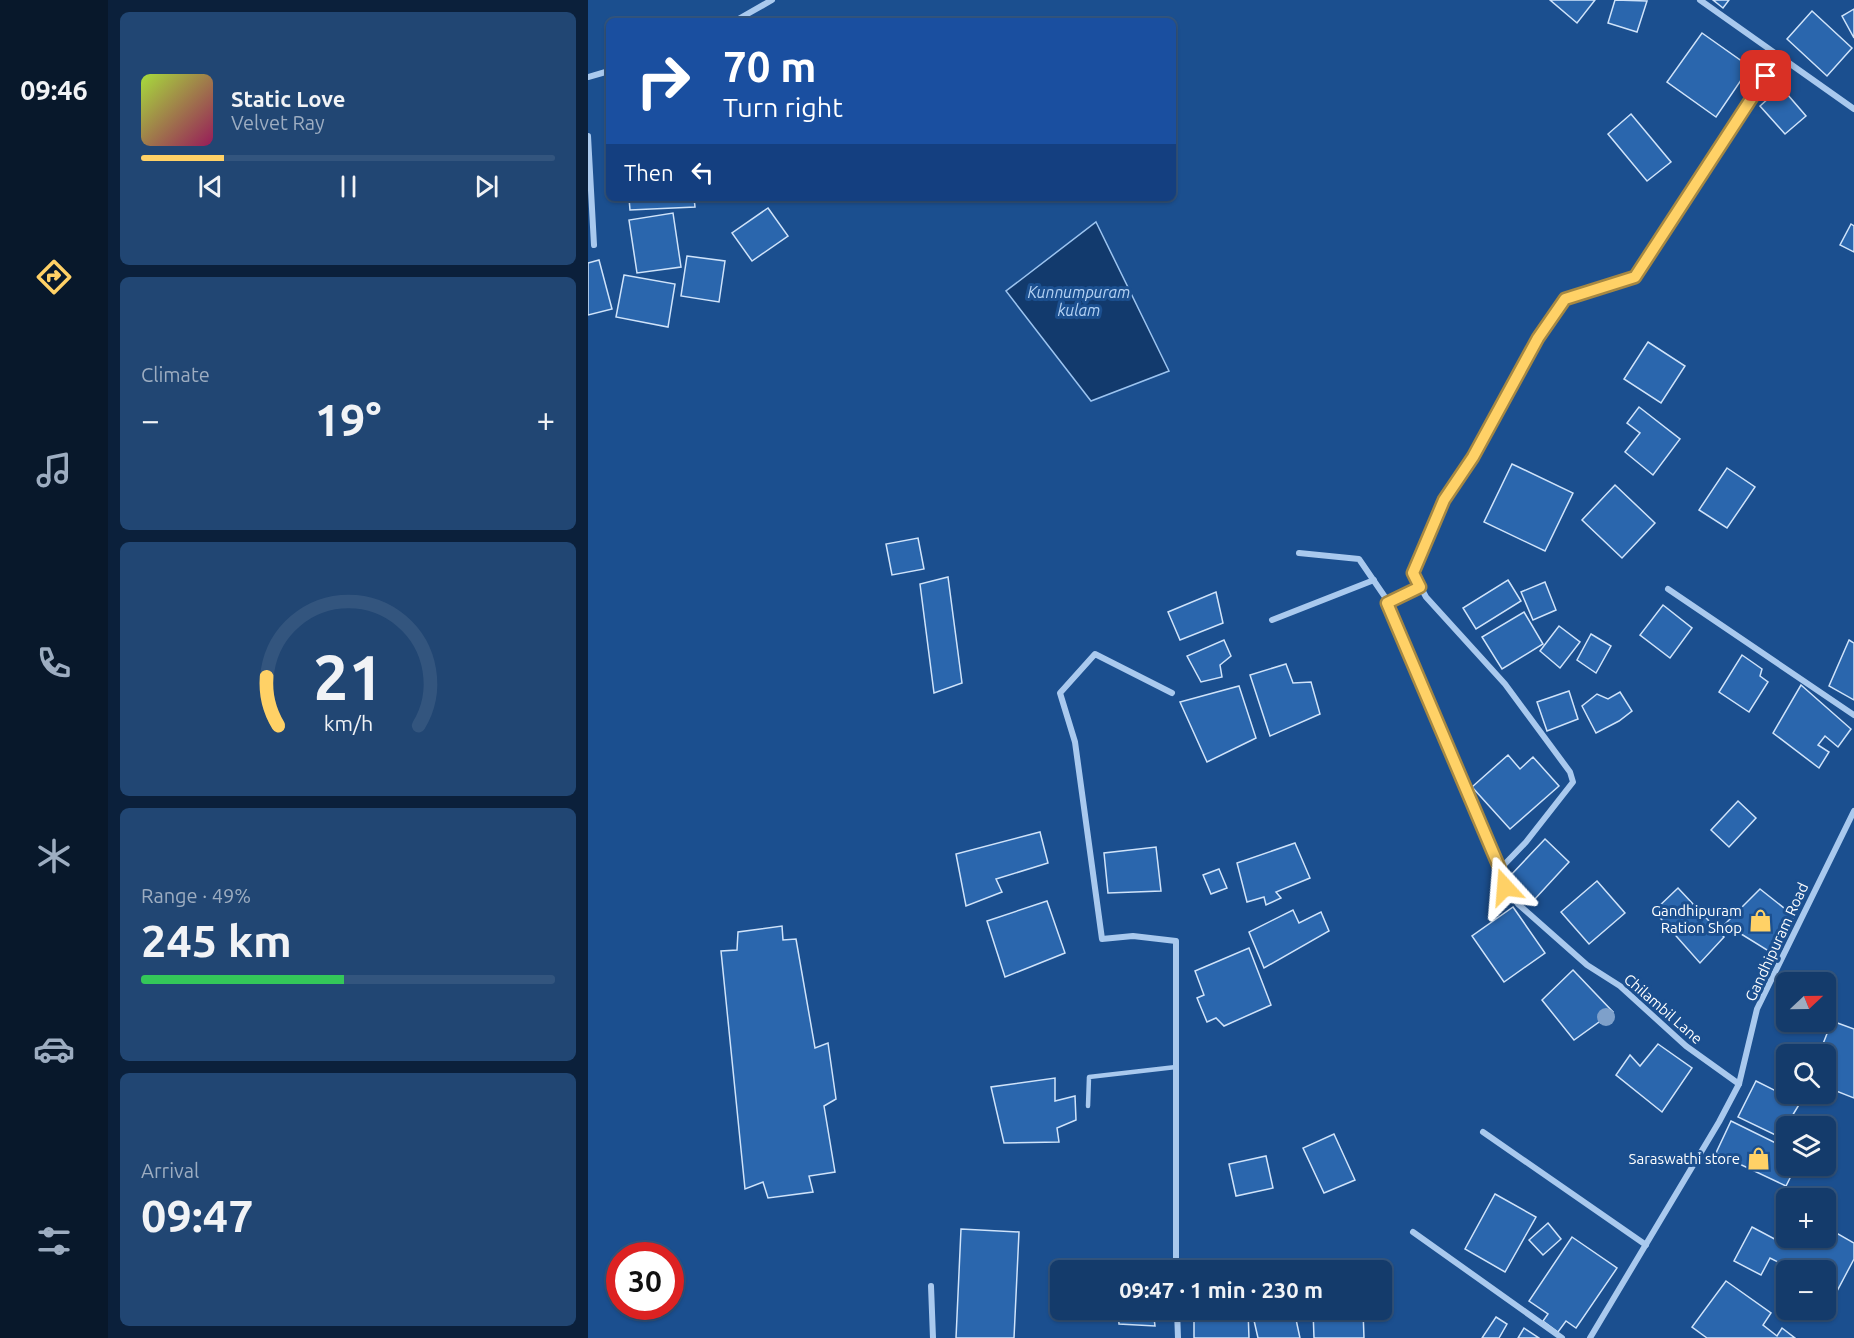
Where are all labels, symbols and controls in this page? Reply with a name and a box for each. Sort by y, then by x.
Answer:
icon: right [624,42,702,120]
text: 70 m [723,43,817,90]
pin [1740,50,1791,101]
icon: arrive [1749,59,1782,92]
text: 09:46 [20,75,88,105]
text: Static Love [231,86,346,111]
text: Turn right [723,92,843,122]
text: Velvet Ray [231,111,325,134]
icon: left [686,156,719,189]
text: Then [624,160,674,185]
icon: previous [194,170,227,203]
icon: pause [332,170,365,203]
icon: next [470,170,503,203]
icon: directions [33,256,75,298]
water label: Kunnumpuram kulam [1028,283,1130,319]
text: Climate [141,363,210,386]
text: 19° [315,394,381,445]
text: − [141,401,160,438]
text: + [536,401,555,438]
icon: music [33,449,75,491]
icon: phone [33,642,75,684]
text: 21 [313,642,383,712]
text: km/h [323,711,373,735]
icon: climate [33,835,75,877]
position arrow [1473,855,1537,919]
street label: Gandhipuram Road [1742,880,1811,1004]
text: Range · 49% [141,884,251,907]
place label: Gandhipuram Ration Shop [1651,902,1742,936]
shop icon: Gandhipuram Ration Shop [1747,907,1773,933]
text: 245 km [141,915,292,966]
street label: Chilambil Lane [1621,970,1706,1047]
north arrow [1776,972,1836,1032]
map controls [1776,972,1836,1320]
icon: car [33,1028,75,1070]
button: search [1776,1044,1836,1104]
button: layers [1776,1116,1836,1176]
shop icon: Saraswathi store [1745,1146,1771,1172]
place label: Saraswathi store [1629,1150,1740,1167]
text: Arrival [141,1159,199,1182]
button: + [1776,1188,1836,1248]
text: 09:47 [141,1190,254,1241]
icon: filters [33,1220,75,1262]
speed limit sign: 30 [606,1242,684,1320]
button: − [1776,1260,1836,1320]
text: 09:47 · 1 min · 230 m [1119,1277,1323,1302]

